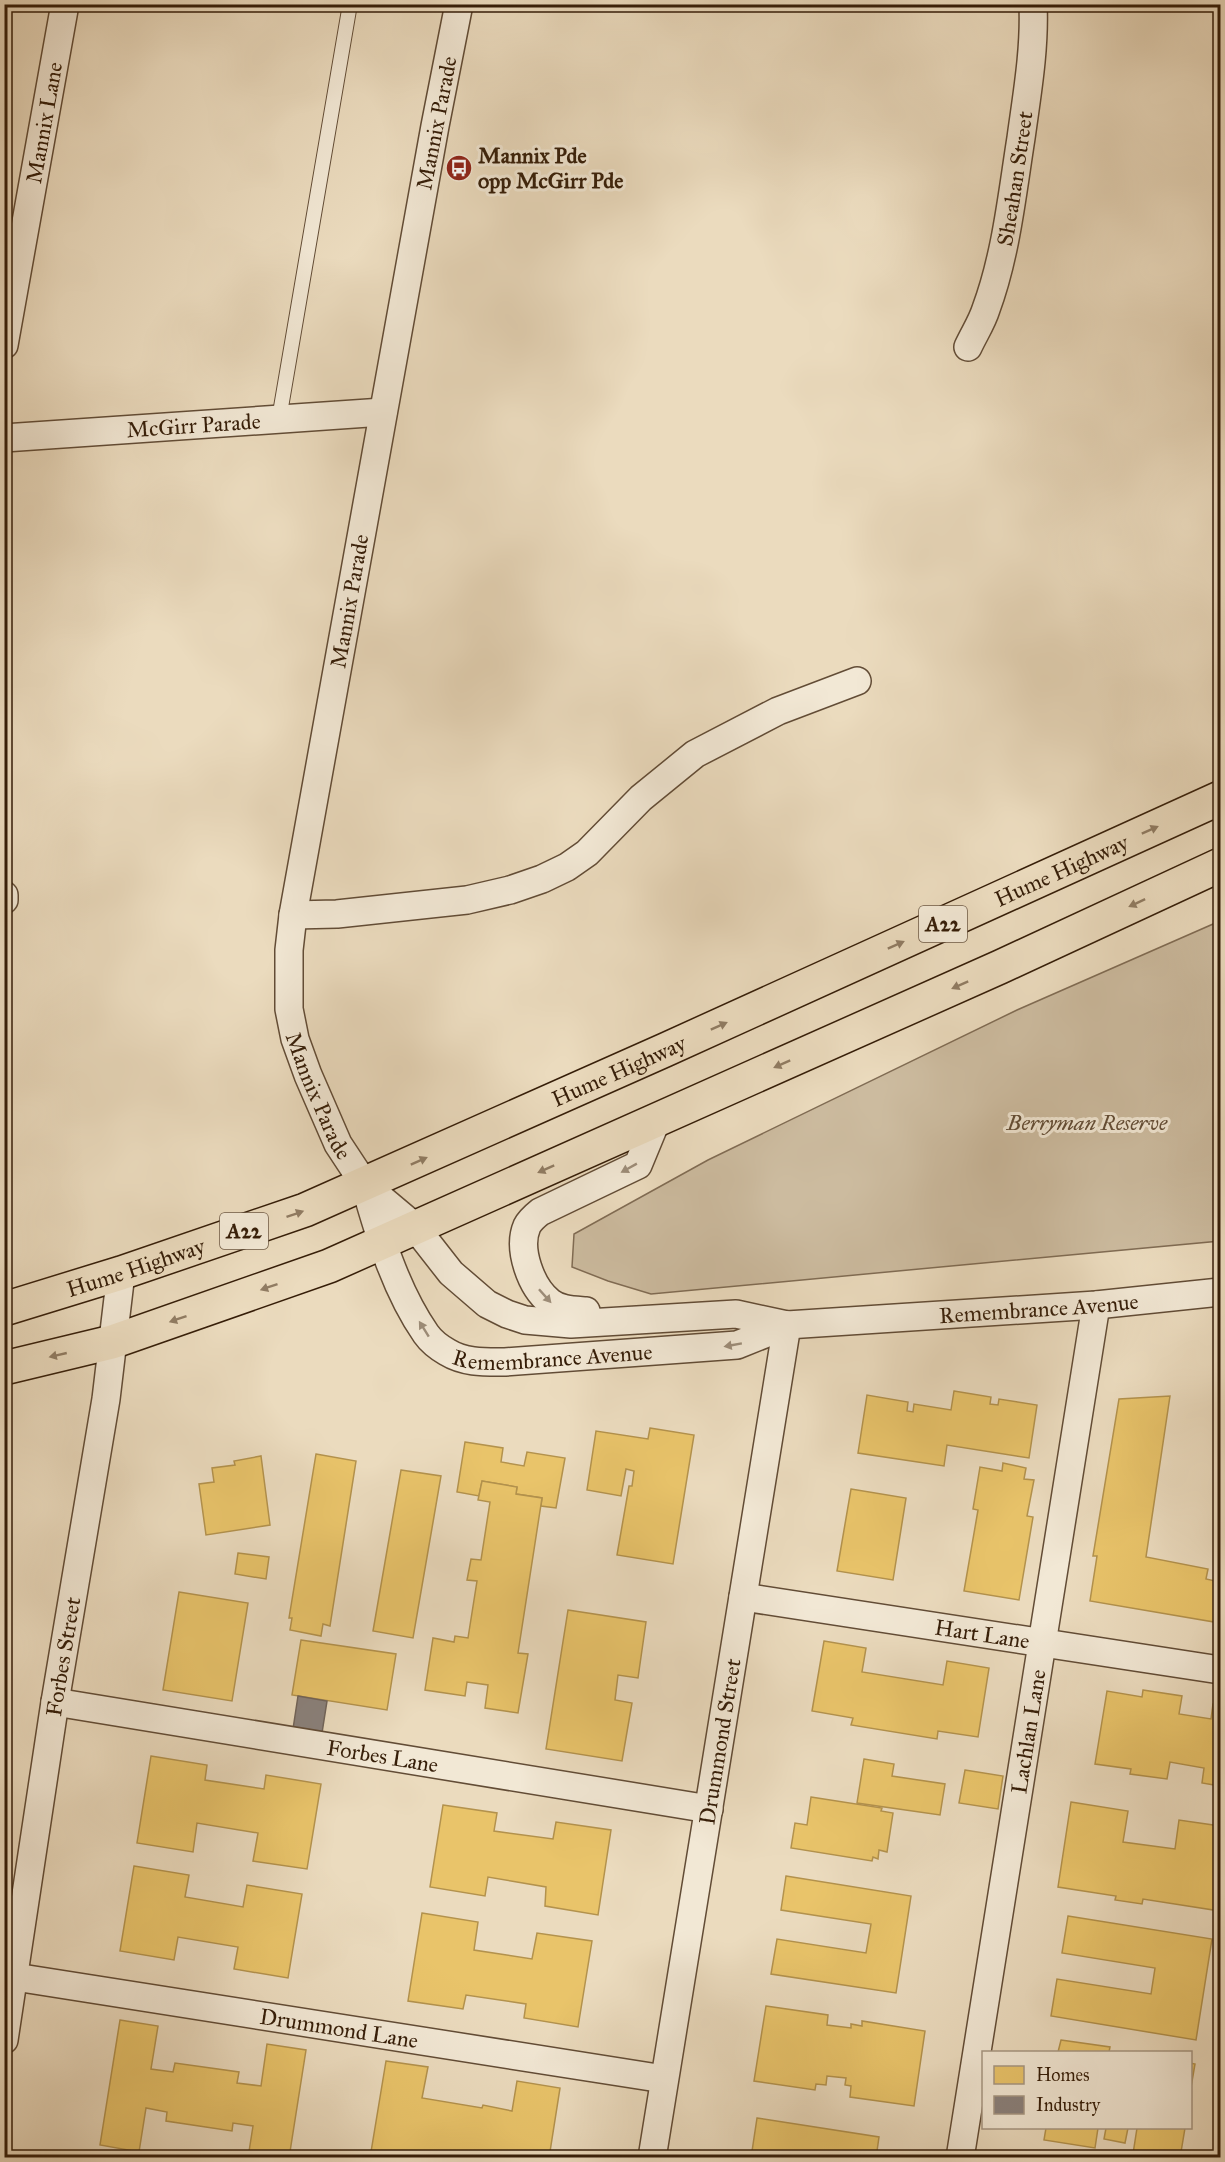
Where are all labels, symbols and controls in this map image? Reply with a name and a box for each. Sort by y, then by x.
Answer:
street label: Mannix Parade [410,54,463,192]
street label: Mannix Lane [20,60,68,186]
street label: Sheahan Street [991,109,1039,248]
place label: Mannix Pde opp McGirr Pde [478,142,623,194]
bus stop icon: Mannix Pde opp McGirr Pde [444,153,474,183]
street label: McGirr Parade [126,407,262,444]
street label: Mannix Parade [324,532,375,670]
one-way arrow [1142,826,1159,835]
street label: Hume Highway [990,828,1133,913]
one-way arrow [1129,899,1146,908]
road number: A22 [919,906,967,942]
one-way arrow [888,941,905,950]
one-way arrow [951,980,969,990]
one-way arrow [710,1021,728,1031]
street label: Mannix Parade [280,1028,357,1165]
street label: Hume Highway [547,1029,691,1113]
one-way arrow [773,1059,790,1068]
park label: Berryman Reserve [1006,1109,1168,1136]
one-way arrow [410,1156,427,1165]
one-way arrow [620,1163,637,1173]
one-way arrow [537,1164,555,1174]
one-way arrow [286,1208,304,1218]
road number: A22 [220,1213,268,1249]
street label: Hume Highway [63,1232,209,1303]
one-way arrow [260,1283,278,1293]
one-way arrow [538,1288,551,1303]
street label: Remembrance Avenue [938,1288,1140,1329]
one-way arrow [169,1315,187,1325]
one-way arrow [419,1321,430,1338]
street label: Remembrance Avenue [449,1338,653,1376]
one-way arrow [723,1341,742,1350]
one-way arrow [49,1351,68,1361]
street label: Forbes Street [40,1595,87,1718]
street label: Hart Lane [933,1614,1032,1655]
street label: Drummond Street [693,1656,747,1827]
street label: Lachlan Lane [1005,1667,1052,1796]
street label: Forbes Lane [325,1734,440,1779]
street label: Drummond Lane [258,2003,420,2054]
legend [982,2051,1192,2129]
text: Homes [1036,2064,1090,2086]
text: Industry [1036,2094,1101,2116]

